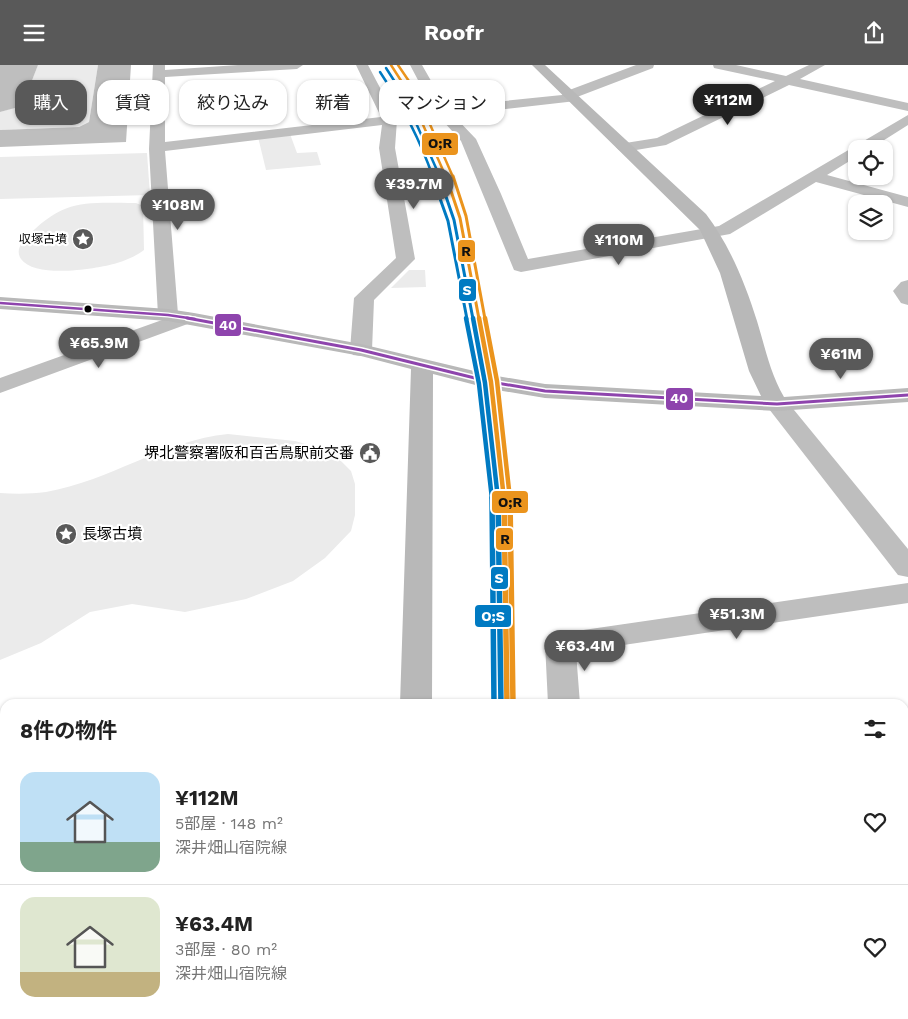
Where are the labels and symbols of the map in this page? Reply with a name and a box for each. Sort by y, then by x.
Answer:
pin: ¥112M [693,83,763,126]
line badge: O;R [421,132,459,156]
text: O;R [428,135,452,151]
pin: ¥39.7M [373,167,455,210]
pin: ¥108M [143,189,213,231]
pin: ¥110M [584,223,654,266]
place icon: 収塚古墳 [71,227,95,251]
place label: 収塚古墳 [19,232,67,246]
line badge: R [457,239,476,263]
text: R [461,243,471,259]
line badge: S [458,278,477,302]
text: S [462,282,472,298]
unlabelled marker [83,304,93,314]
line badge: 40 [214,313,242,337]
text: 40 [219,317,237,333]
pin: ¥65.9M [58,327,140,369]
pin: ¥61M [811,337,871,380]
line badge: 40 [665,387,694,411]
text: 40 [670,390,688,406]
public building icon: 堺北警察署阪和百舌鳥駅前交番 [358,441,382,465]
place label: 堺北警察署阪和百舌鳥駅前交番 [144,444,354,462]
line badge: O;R [491,490,529,514]
text: O;R [498,494,522,510]
place icon: 長塚古墳 [54,522,78,546]
place label: 長塚古墳 [82,525,142,543]
line badge: R [495,527,514,551]
text: R [500,531,510,547]
line badge: S [490,566,509,590]
text: S [494,570,504,586]
pin: ¥51.3M [696,597,778,640]
line badge: O;S [474,604,512,628]
text: O;S [481,608,505,624]
pin: ¥63.4M [544,629,626,672]

